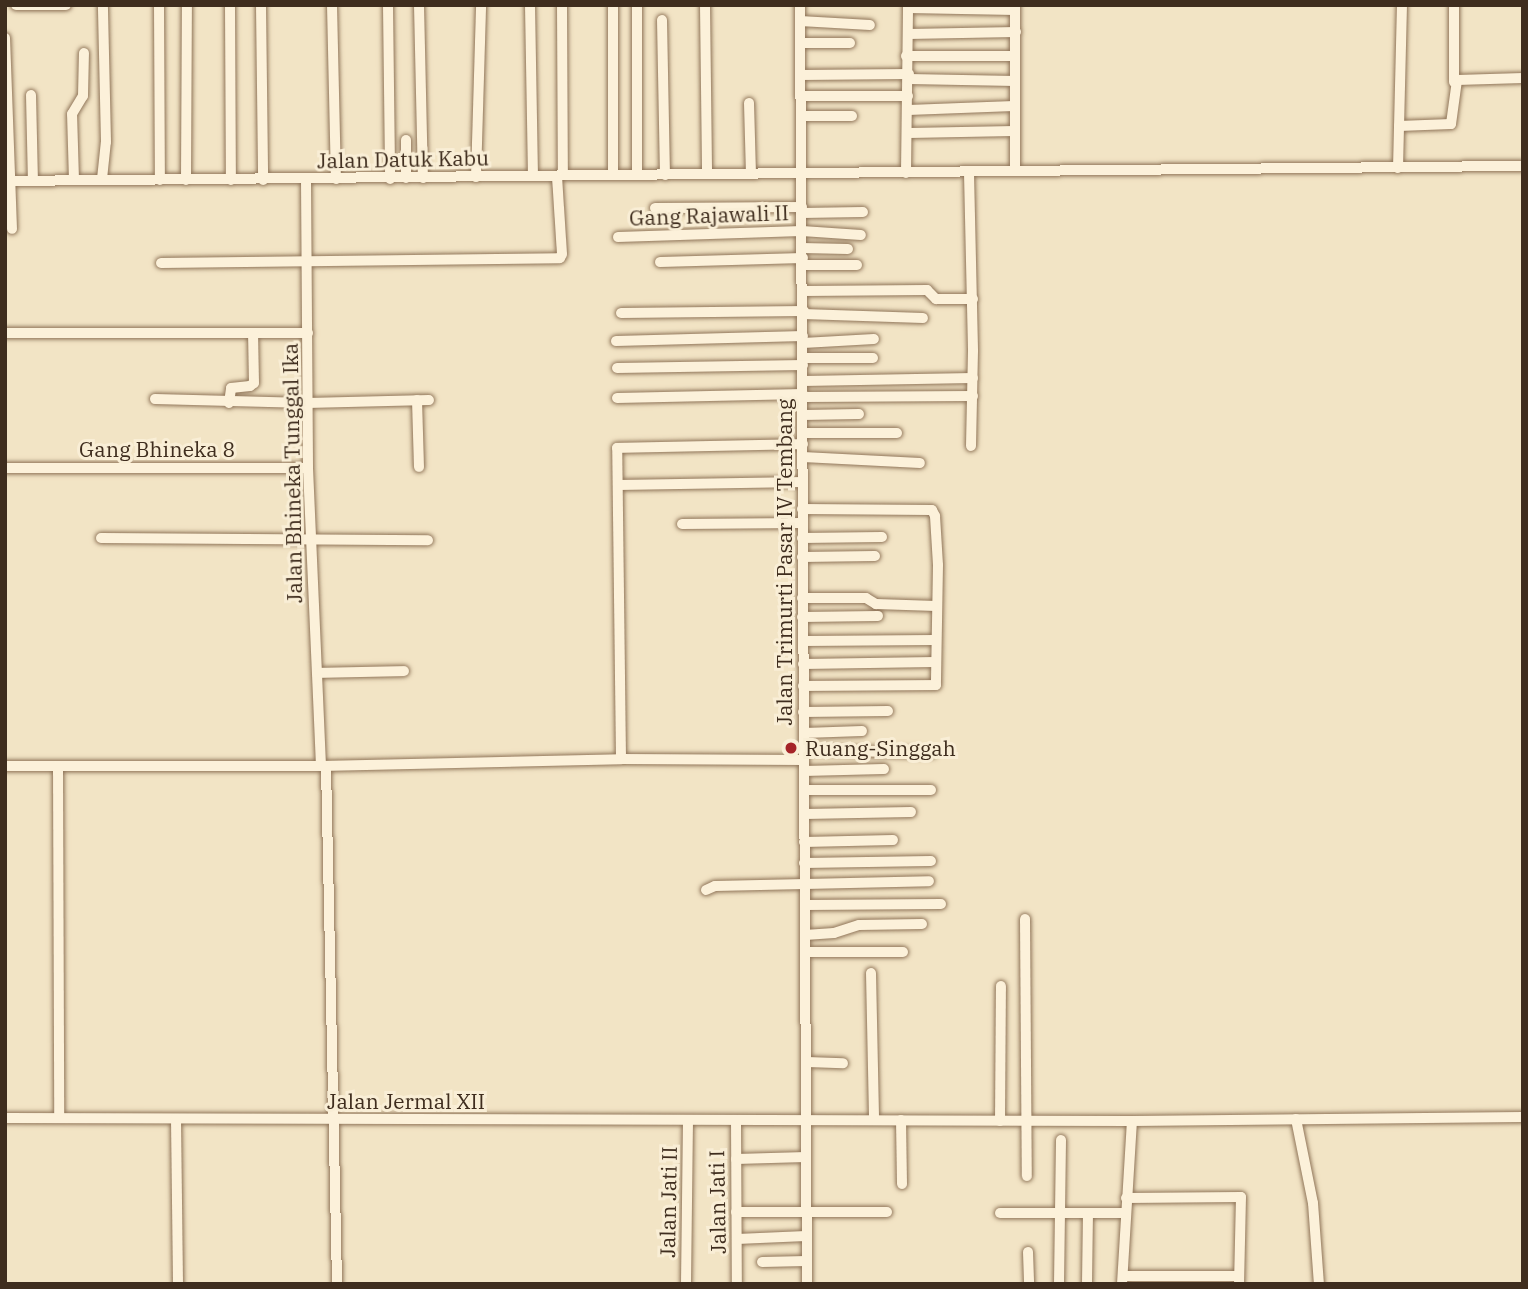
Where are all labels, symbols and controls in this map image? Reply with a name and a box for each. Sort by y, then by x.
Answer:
street label: Jalan Datuk Kabu [317,145,489,173]
street label: Gang Rajawali II [629,200,789,230]
street label: Jalan Bhineka Tunggal Ika [277,343,307,603]
street label: Jalan Trimurti Pasar IV Tembang [771,398,797,726]
street label: Gang Bhineka 8 [79,436,235,462]
place label: Ruang-Singgah [805,735,956,761]
marker: Ruang-Singgah [783,740,799,756]
street label: Jalan Jermal XII [327,1088,485,1114]
street label: Jalan Jati II [654,1146,682,1258]
street label: Jalan Jati I [703,1150,731,1254]

